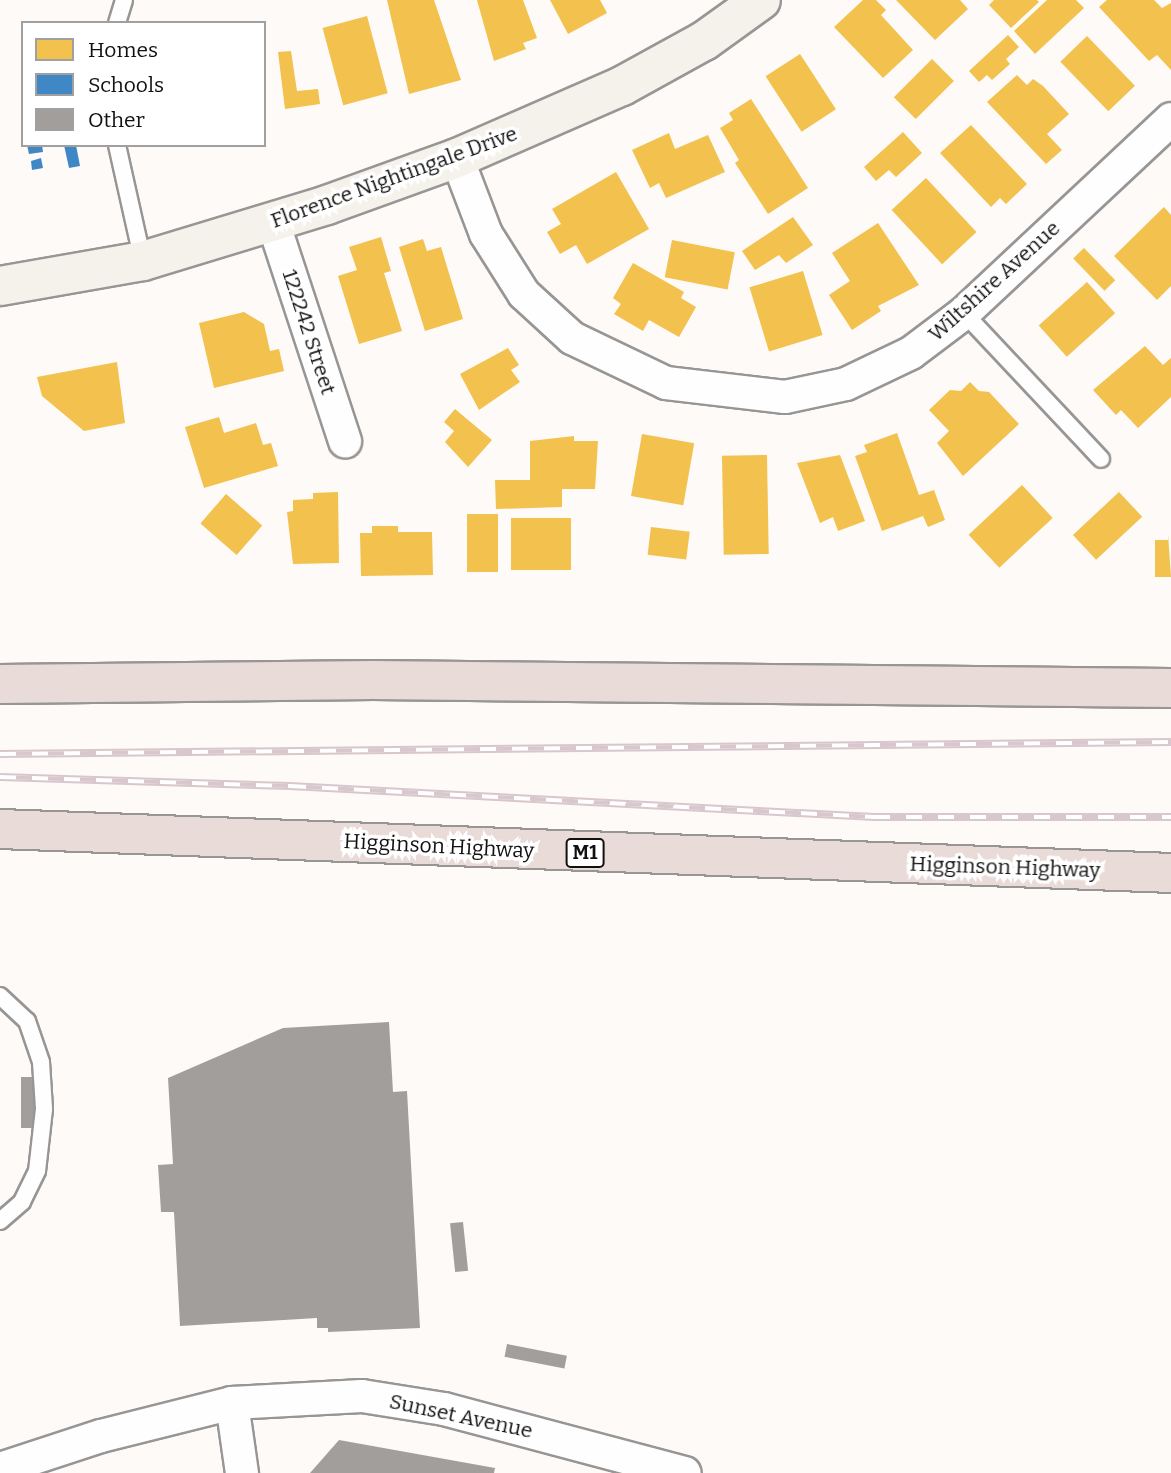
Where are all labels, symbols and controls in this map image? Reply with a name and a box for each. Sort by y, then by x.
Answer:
legend [21,21,266,147]
text: Homes [88,37,158,63]
text: Schools [88,72,164,98]
text: Other [88,107,145,133]
street label: Florence Nightingale Drive [267,121,521,233]
street label: Wiltshire Avenue [923,215,1065,347]
street label: 122242 Street [277,266,341,398]
street label: Higginson Highway [343,828,535,864]
road number: M1 [564,838,606,868]
street label: Higginson Highway [909,851,1101,883]
street label: Sunset Avenue [387,1389,535,1443]

